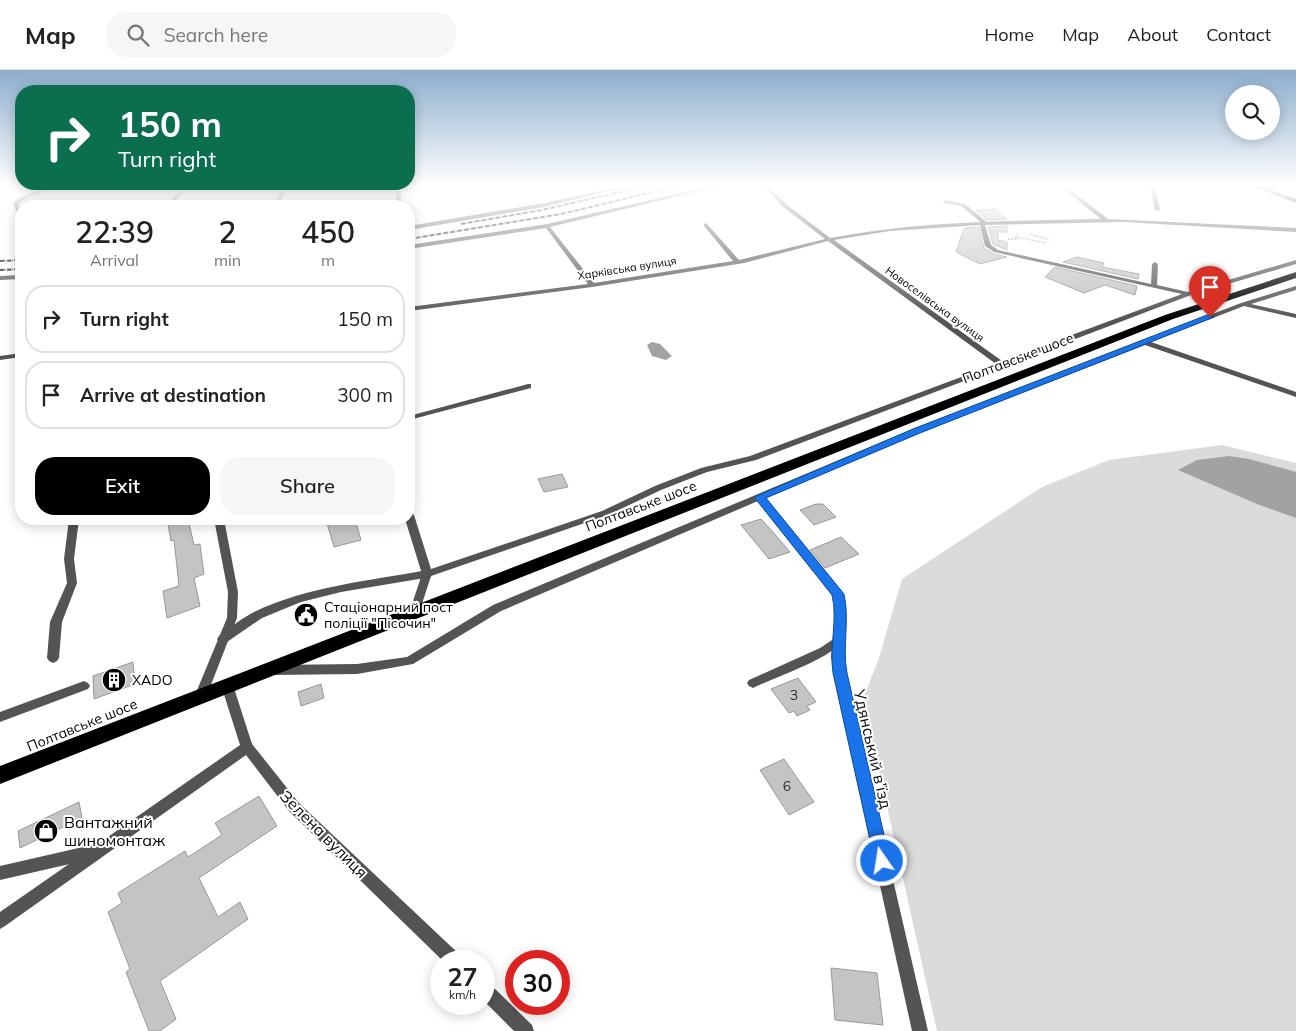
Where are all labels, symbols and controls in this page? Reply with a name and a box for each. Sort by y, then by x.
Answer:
search box [106,12,456,57]
text: Map [25,20,76,50]
icon: search [124,21,152,49]
text: Search here [164,23,268,47]
text: Home [984,23,1034,46]
text: Map [1062,23,1099,46]
text: About [1127,23,1178,46]
text: Contact [1206,23,1271,46]
map controls [1225,85,1280,140]
button: search [1225,85,1280,140]
text: 150 m [118,102,222,146]
icon: right [35,105,100,170]
text: Turn right [118,145,216,173]
text: 22:39 [75,213,154,251]
text: 2 [219,213,237,251]
text: 450 [301,213,355,251]
text: Arrival [90,250,139,270]
text: min [214,250,241,270]
text: m [321,250,335,270]
street label: Харківська вулиця [577,253,677,283]
street label: Новоселівська вулиця [883,263,987,345]
pin [1189,266,1231,317]
icon: arrive [1196,273,1224,301]
icon: right [37,305,65,333]
text: Turn right [80,307,169,331]
text: 150 m [337,307,393,331]
street label: Полтавське шосе [960,328,1076,388]
icon: arrive [37,381,65,409]
text: Arrive at destination [80,383,266,407]
text: 300 m [337,383,393,407]
button: Exit [35,457,210,515]
button: Share [220,457,395,515]
street label: Полтавське шосе [583,476,699,536]
place label: Стаціонарний пост поліції "Пісочин" [324,598,453,632]
public building icon: Стаціонарний пост поліції "Пісочин" [293,602,319,628]
building icon: XADO [101,667,127,693]
place label: XADO [132,671,172,689]
house number: 3 [790,686,798,704]
street label: Удянський в’їзд [849,686,897,811]
street label: Полтавське шосе [24,695,140,755]
house number: 6 [783,777,791,795]
street label: Зелена вулиця [276,786,372,882]
place label: Вантажний шиномонтаж [64,812,165,850]
shop icon: Вантажний шиномонтаж [33,818,59,844]
position arrow [855,834,907,886]
speed limit sign: 30 [505,950,570,1015]
text: 27 [447,961,478,992]
text: km/h [449,987,476,1002]

